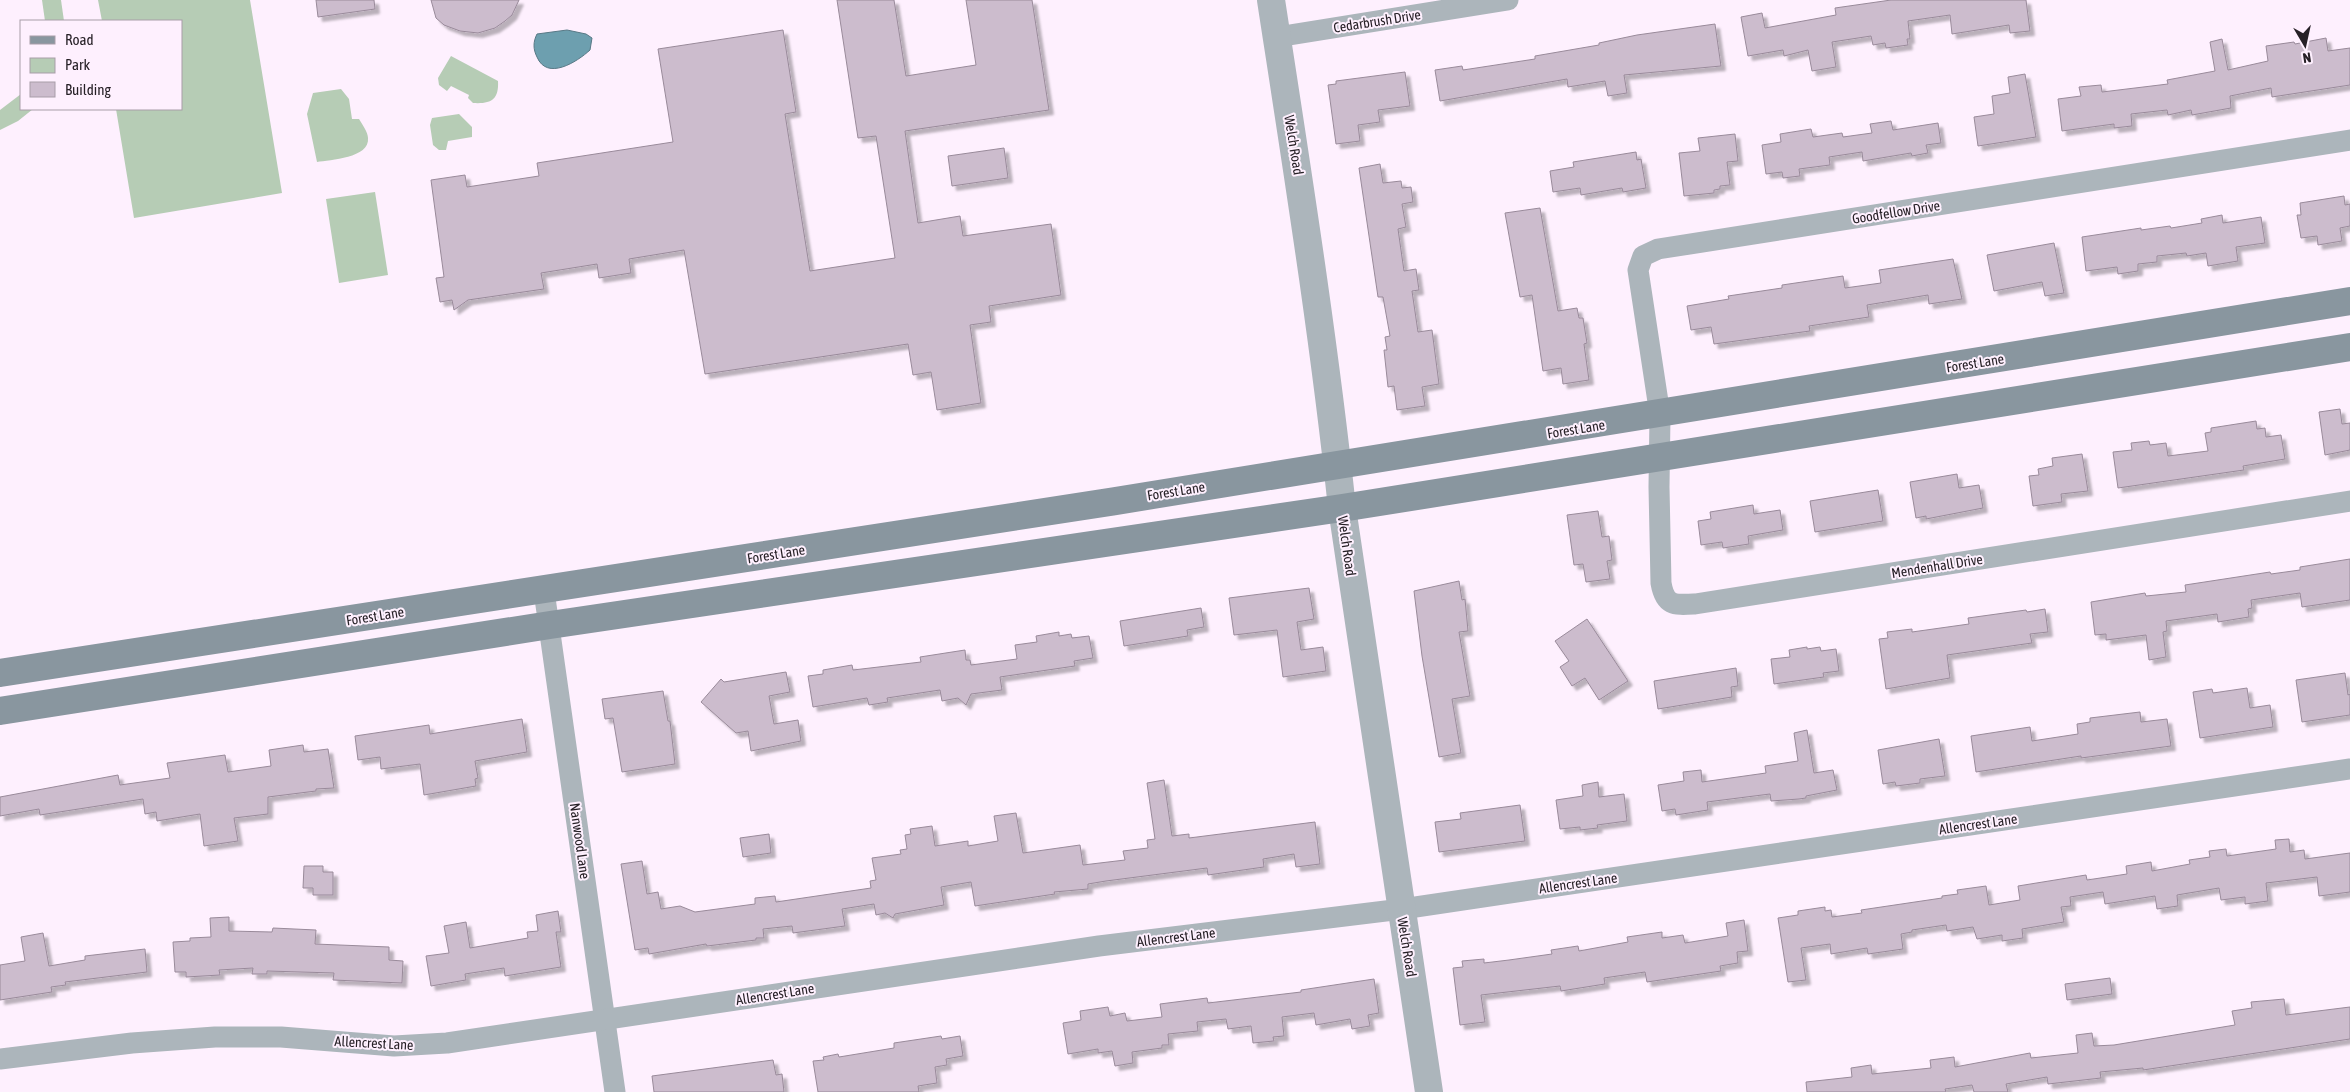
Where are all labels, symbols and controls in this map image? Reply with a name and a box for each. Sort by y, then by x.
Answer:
street label: Cedarbrush Drive [1332,6,1422,36]
legend [20,20,182,110]
north arrow [2280,20,2330,70]
text: Road [65,31,94,48]
text: N [2302,49,2312,66]
text: Park [65,56,90,73]
text: Building [65,81,111,98]
street label: Welch Road [1281,114,1307,176]
street label: Goodfellow Drive [1851,197,1941,227]
street label: Forest Lane [1945,351,2005,375]
street label: Forest Lane [1546,417,1606,441]
street label: Forest Lane [1146,479,1206,503]
street label: Welch Road [1335,515,1359,577]
street label: Forest Lane [746,542,806,566]
street label: Mendenhall Drive [1890,551,1984,581]
street label: Forest Lane [345,604,405,628]
street label: Nanwood Lane [567,802,593,880]
street label: Allencrest Lane [1938,811,2018,837]
street label: Allencrest Lane [1538,870,1618,896]
street label: Welch Road [1394,916,1420,978]
street label: Allencrest Lane [1136,924,1216,950]
street label: Allencrest Lane [735,980,815,1008]
street label: Allencrest Lane [334,1033,414,1053]

